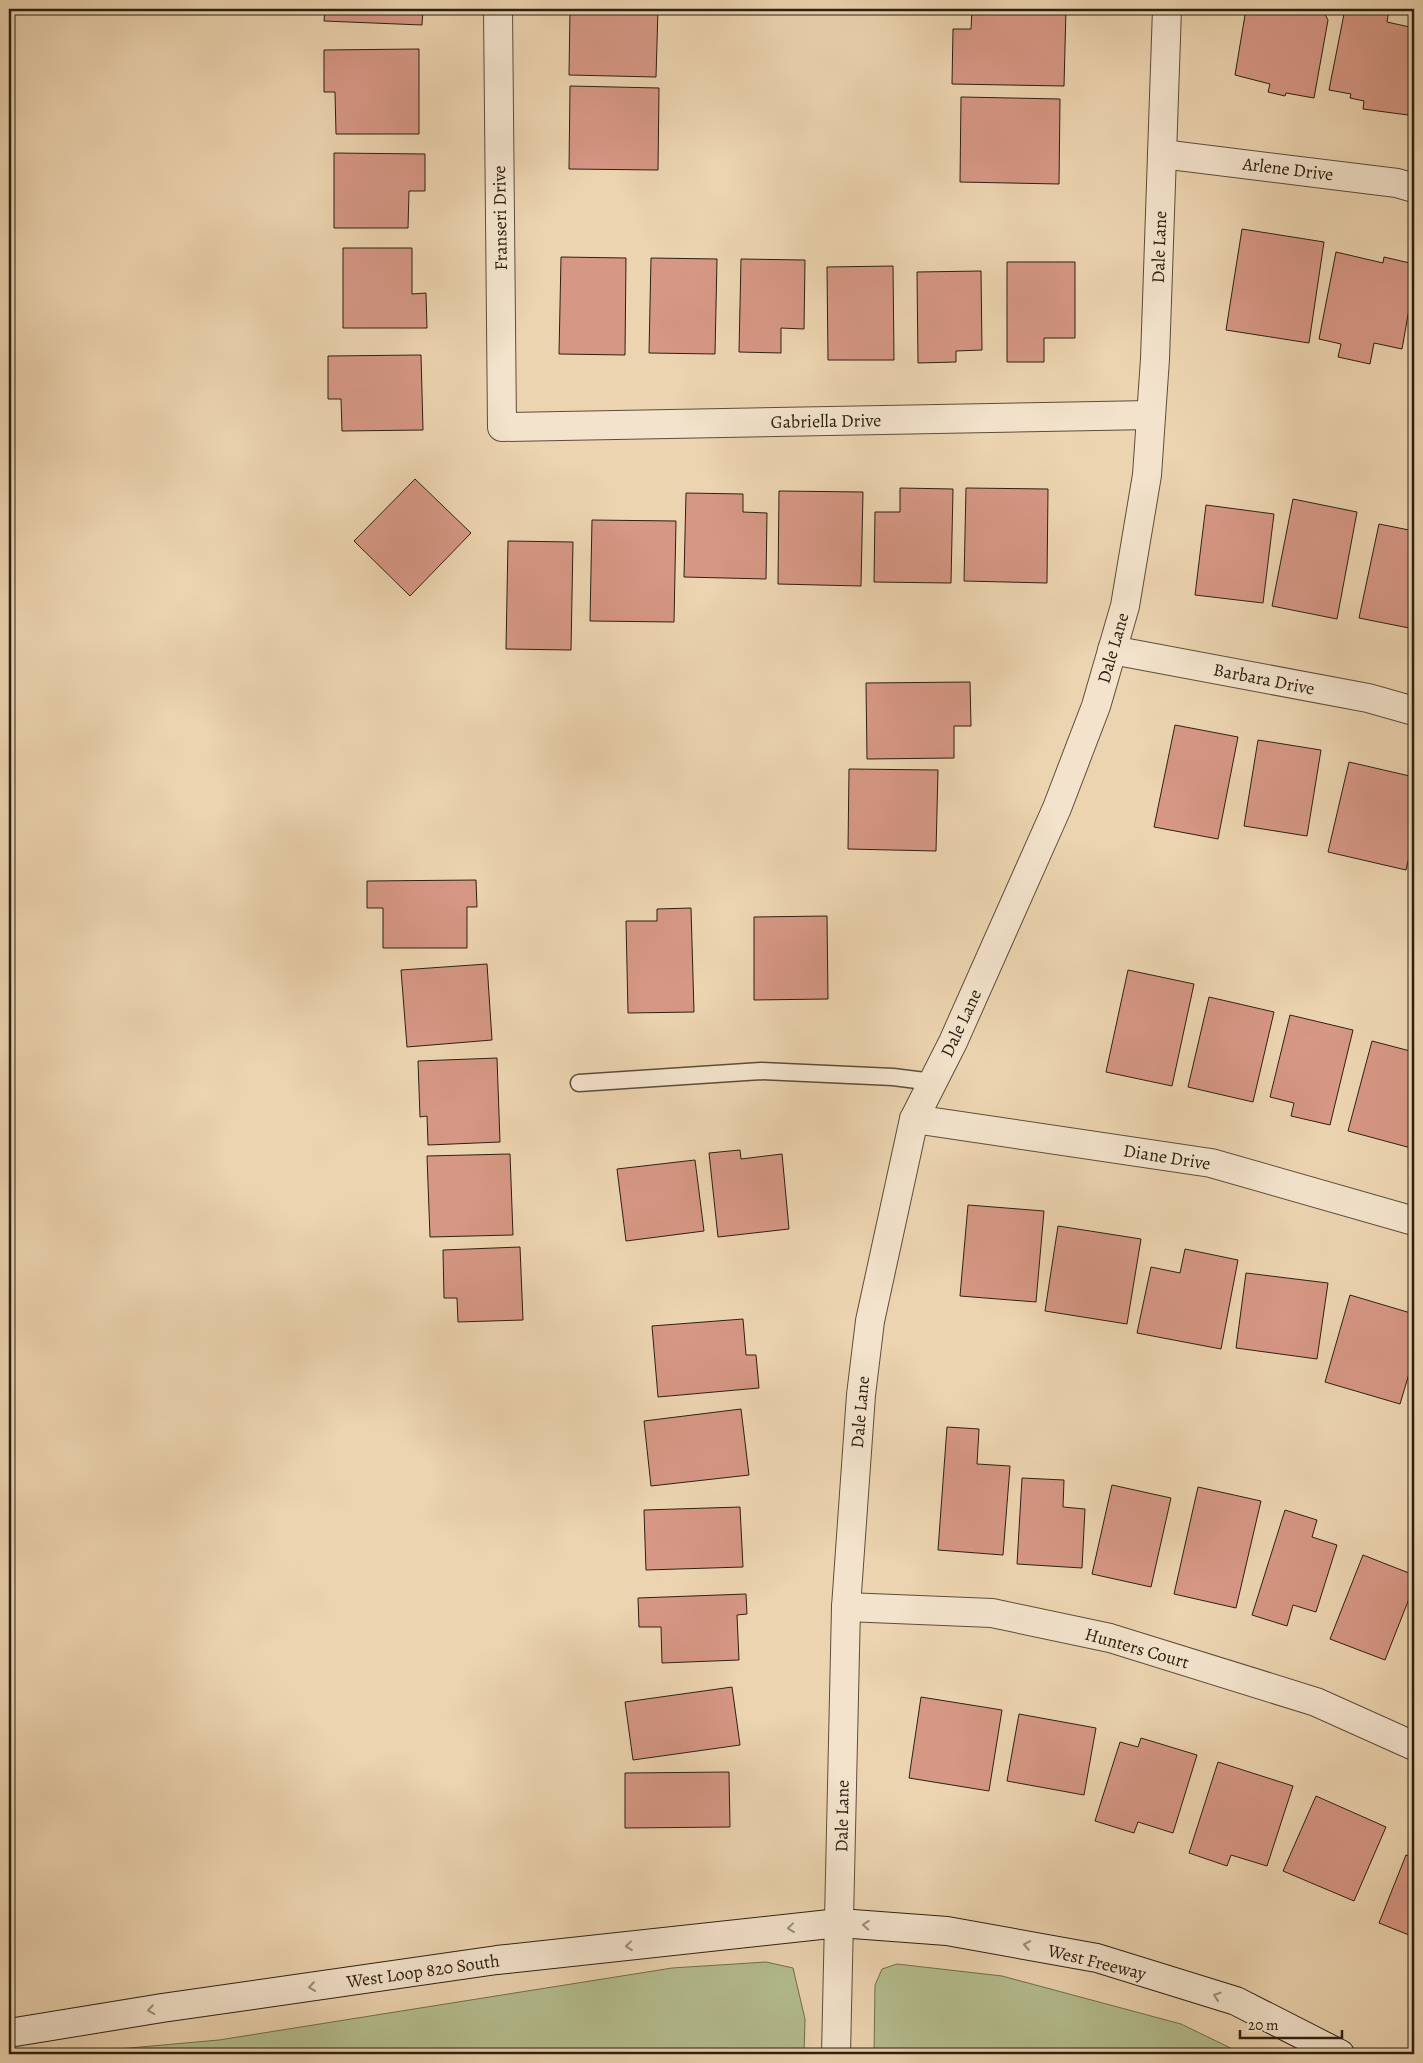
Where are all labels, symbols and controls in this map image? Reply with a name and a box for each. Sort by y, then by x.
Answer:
street label: Arlene Drive [1240,151,1335,186]
street label: Franseri Drive [487,165,513,271]
street label: Dale Lane [1146,210,1172,284]
street label: Gabriella Drive [771,408,881,434]
street label: Dale Lane [1091,610,1135,686]
street label: Barbara Drive [1211,657,1317,701]
street label: Dale Lane [935,985,987,1061]
street label: Diane Drive [1122,1138,1212,1176]
street label: Dale Lane [845,1375,875,1449]
street label: Hunters Court [1082,1622,1192,1674]
street label: Dale Lane [829,1780,855,1852]
one-way arrow [862,1920,870,1931]
one-way arrow [786,1922,794,1933]
street label: West Freeway [1044,1938,1150,1986]
one-way arrow [625,1940,633,1951]
one-way arrow [1022,1941,1031,1951]
street label: West Loop 820 South [344,1948,501,1994]
one-way arrow [307,1981,316,1991]
one-way arrow [1214,1991,1222,2001]
one-way arrow [146,2004,154,2015]
scale bar [1240,2008,1343,2040]
text: 20 m [1248,2015,1279,2035]

